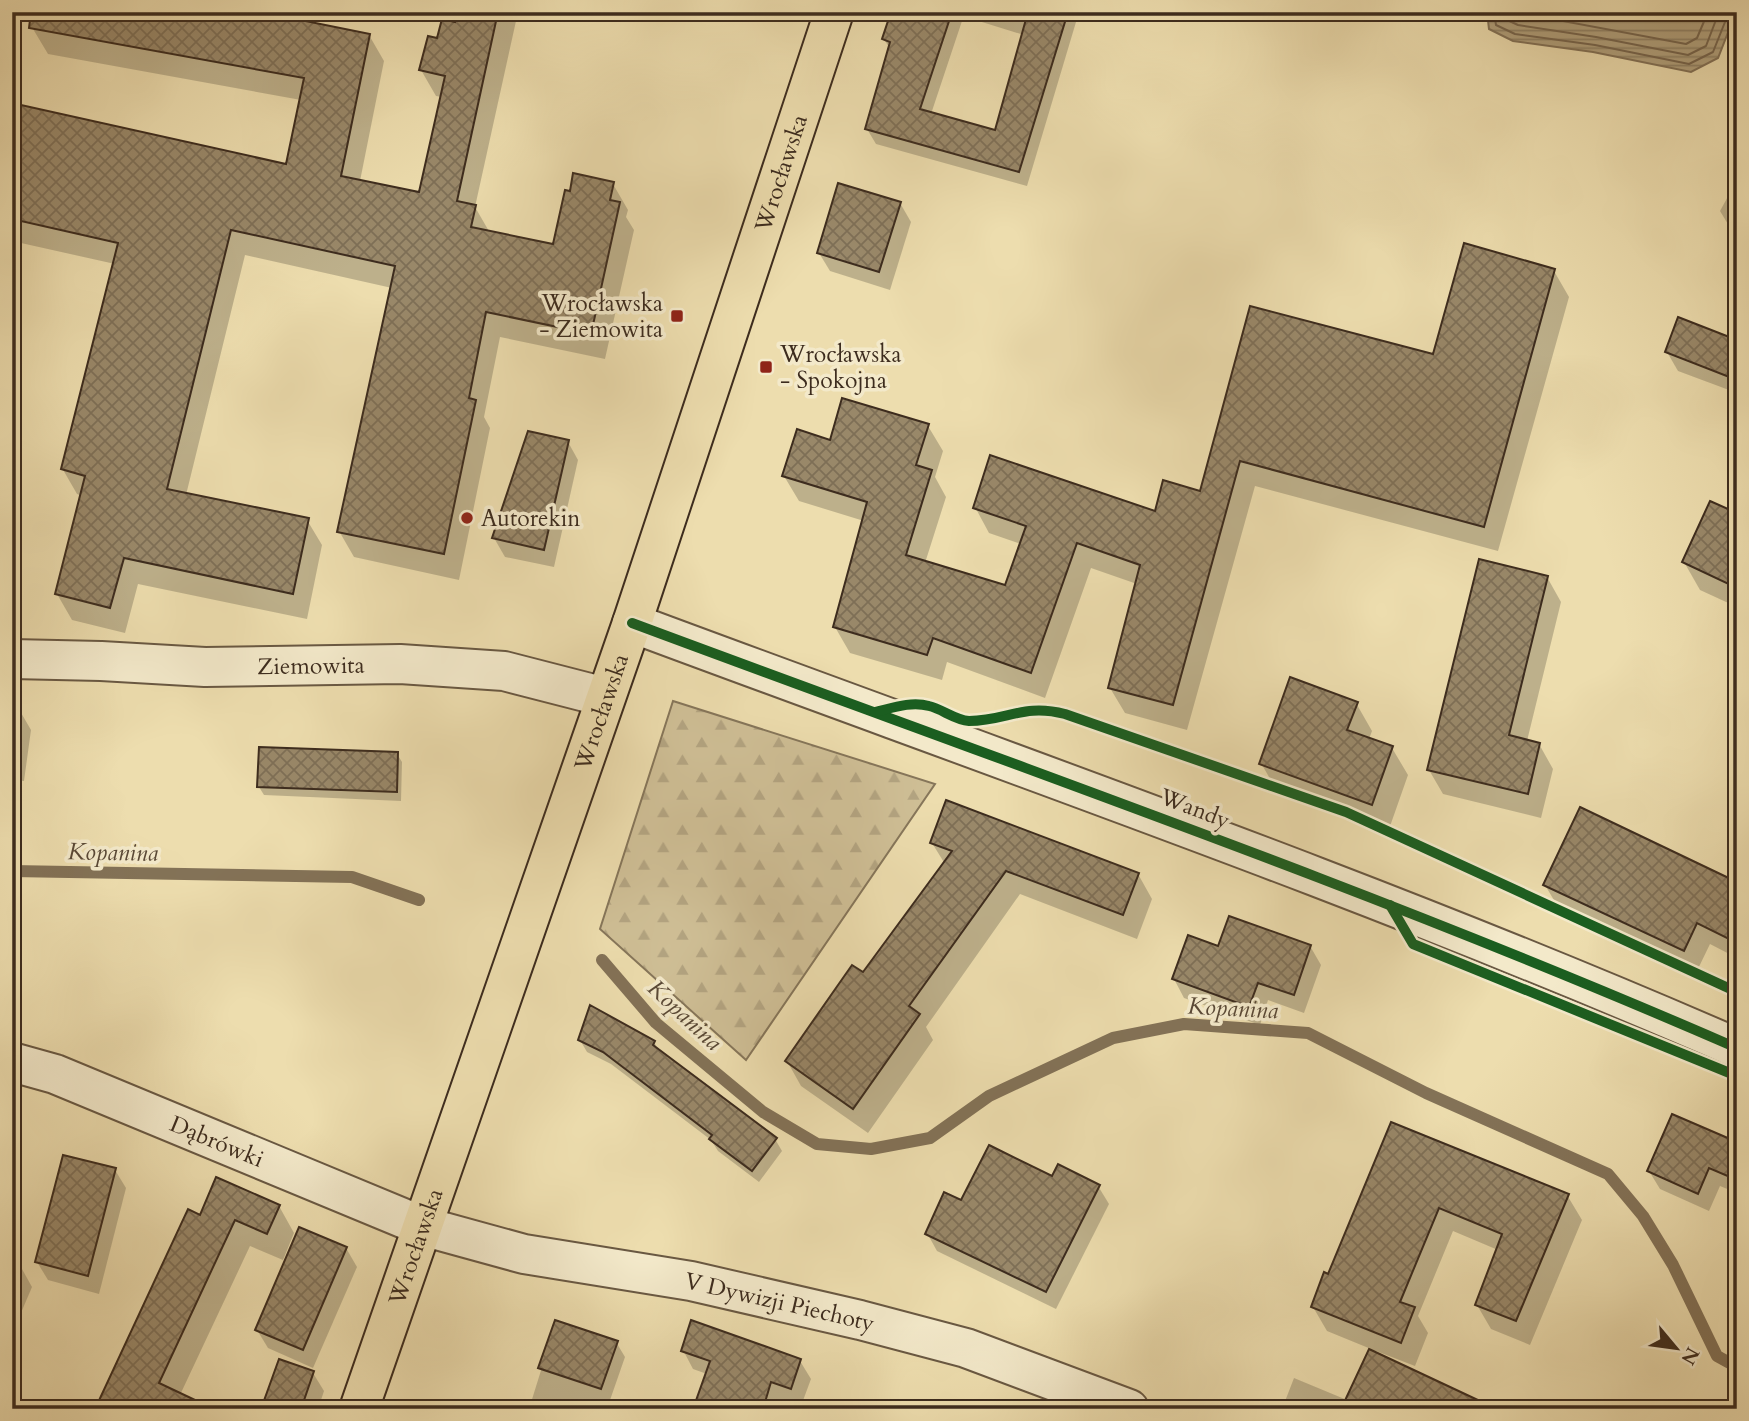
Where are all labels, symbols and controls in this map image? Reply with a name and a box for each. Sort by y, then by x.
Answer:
street label: Wrocławska [747,111,815,237]
place label: Wrocławska - Ziemowita [539,288,663,345]
marker: Wrocławska - Ziemowita [669,308,685,324]
place label: Wrocławska - Spokojna [779,339,901,396]
marker: Wrocławska - Spokojna [758,359,774,375]
place label: Autorekin [481,503,580,534]
marker: Autorekin [459,510,475,526]
street label: Ziemowita [257,650,365,682]
street label: Wrocławska [567,650,636,775]
street label: Wandy [1154,781,1234,836]
water label: Kopanina [67,835,159,870]
water label: Kopanina [640,972,729,1059]
water label: Kopanina [1187,990,1279,1027]
street label: Dąbrówki [165,1108,268,1175]
street label: Wrocławska [381,1184,450,1310]
street label: V Dywizji Piechoty [682,1265,878,1339]
north arrow [1640,1312,1710,1382]
text: N [1674,1342,1705,1370]

